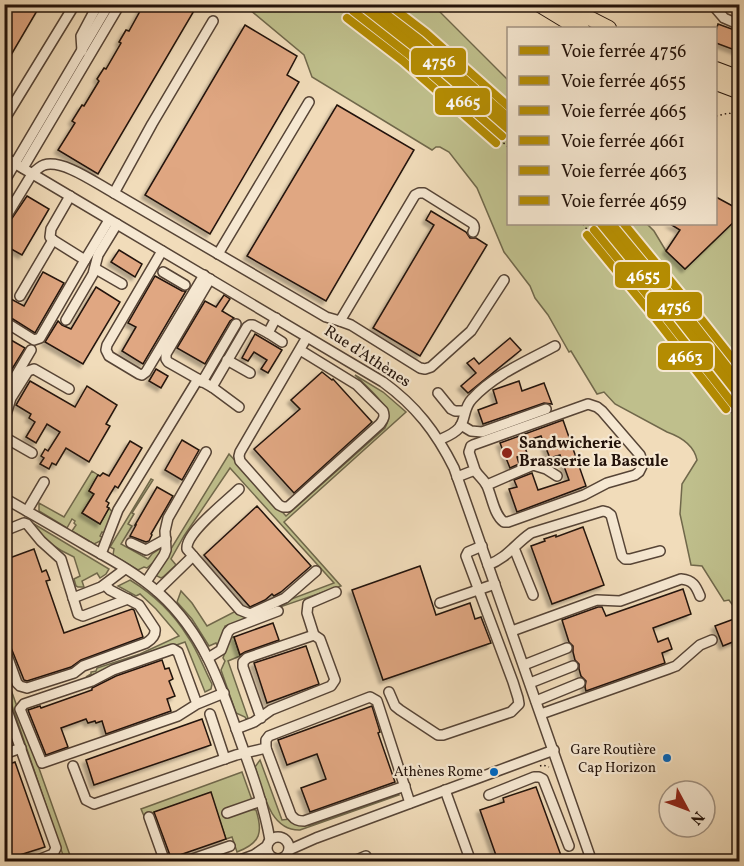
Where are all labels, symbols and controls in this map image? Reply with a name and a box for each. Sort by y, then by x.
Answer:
legend [507,27,717,225]
text: Voie ferrée 4756 [561,40,686,65]
line badge: 4756 [410,47,467,76]
text: 4756 [422,52,456,74]
text: Voie ferrée 4655 [561,70,686,95]
line badge: 4665 [434,87,491,116]
text: 4665 [446,92,481,114]
text: Voie ferrée 4665 [561,100,687,125]
text: Voie ferrée 4661 [561,130,685,155]
text: Voie ferrée 4663 [561,160,687,185]
text: Voie ferrée 4659 [561,190,687,215]
line badge: 4655 [614,261,671,289]
text: 4655 [626,266,660,288]
line badge: 4756 [646,291,703,320]
text: 4756 [657,297,691,319]
street label: Rue d'Athènes [319,321,415,393]
line badge: 4663 [657,342,714,371]
text: 4663 [667,347,703,369]
place label: Sandwicherie Brasserie la Bascule [519,433,668,473]
marker: Sandwicherie Brasserie la Bascule [500,446,514,460]
place label: Gare Routière Cap Horizon [571,741,656,778]
marker: Gare Routière Cap Horizon [661,752,673,764]
place label: Athènes Rome [394,763,483,782]
marker: Athènes Rome [488,766,500,778]
north arrow [657,779,717,839]
text: N [684,806,709,829]

